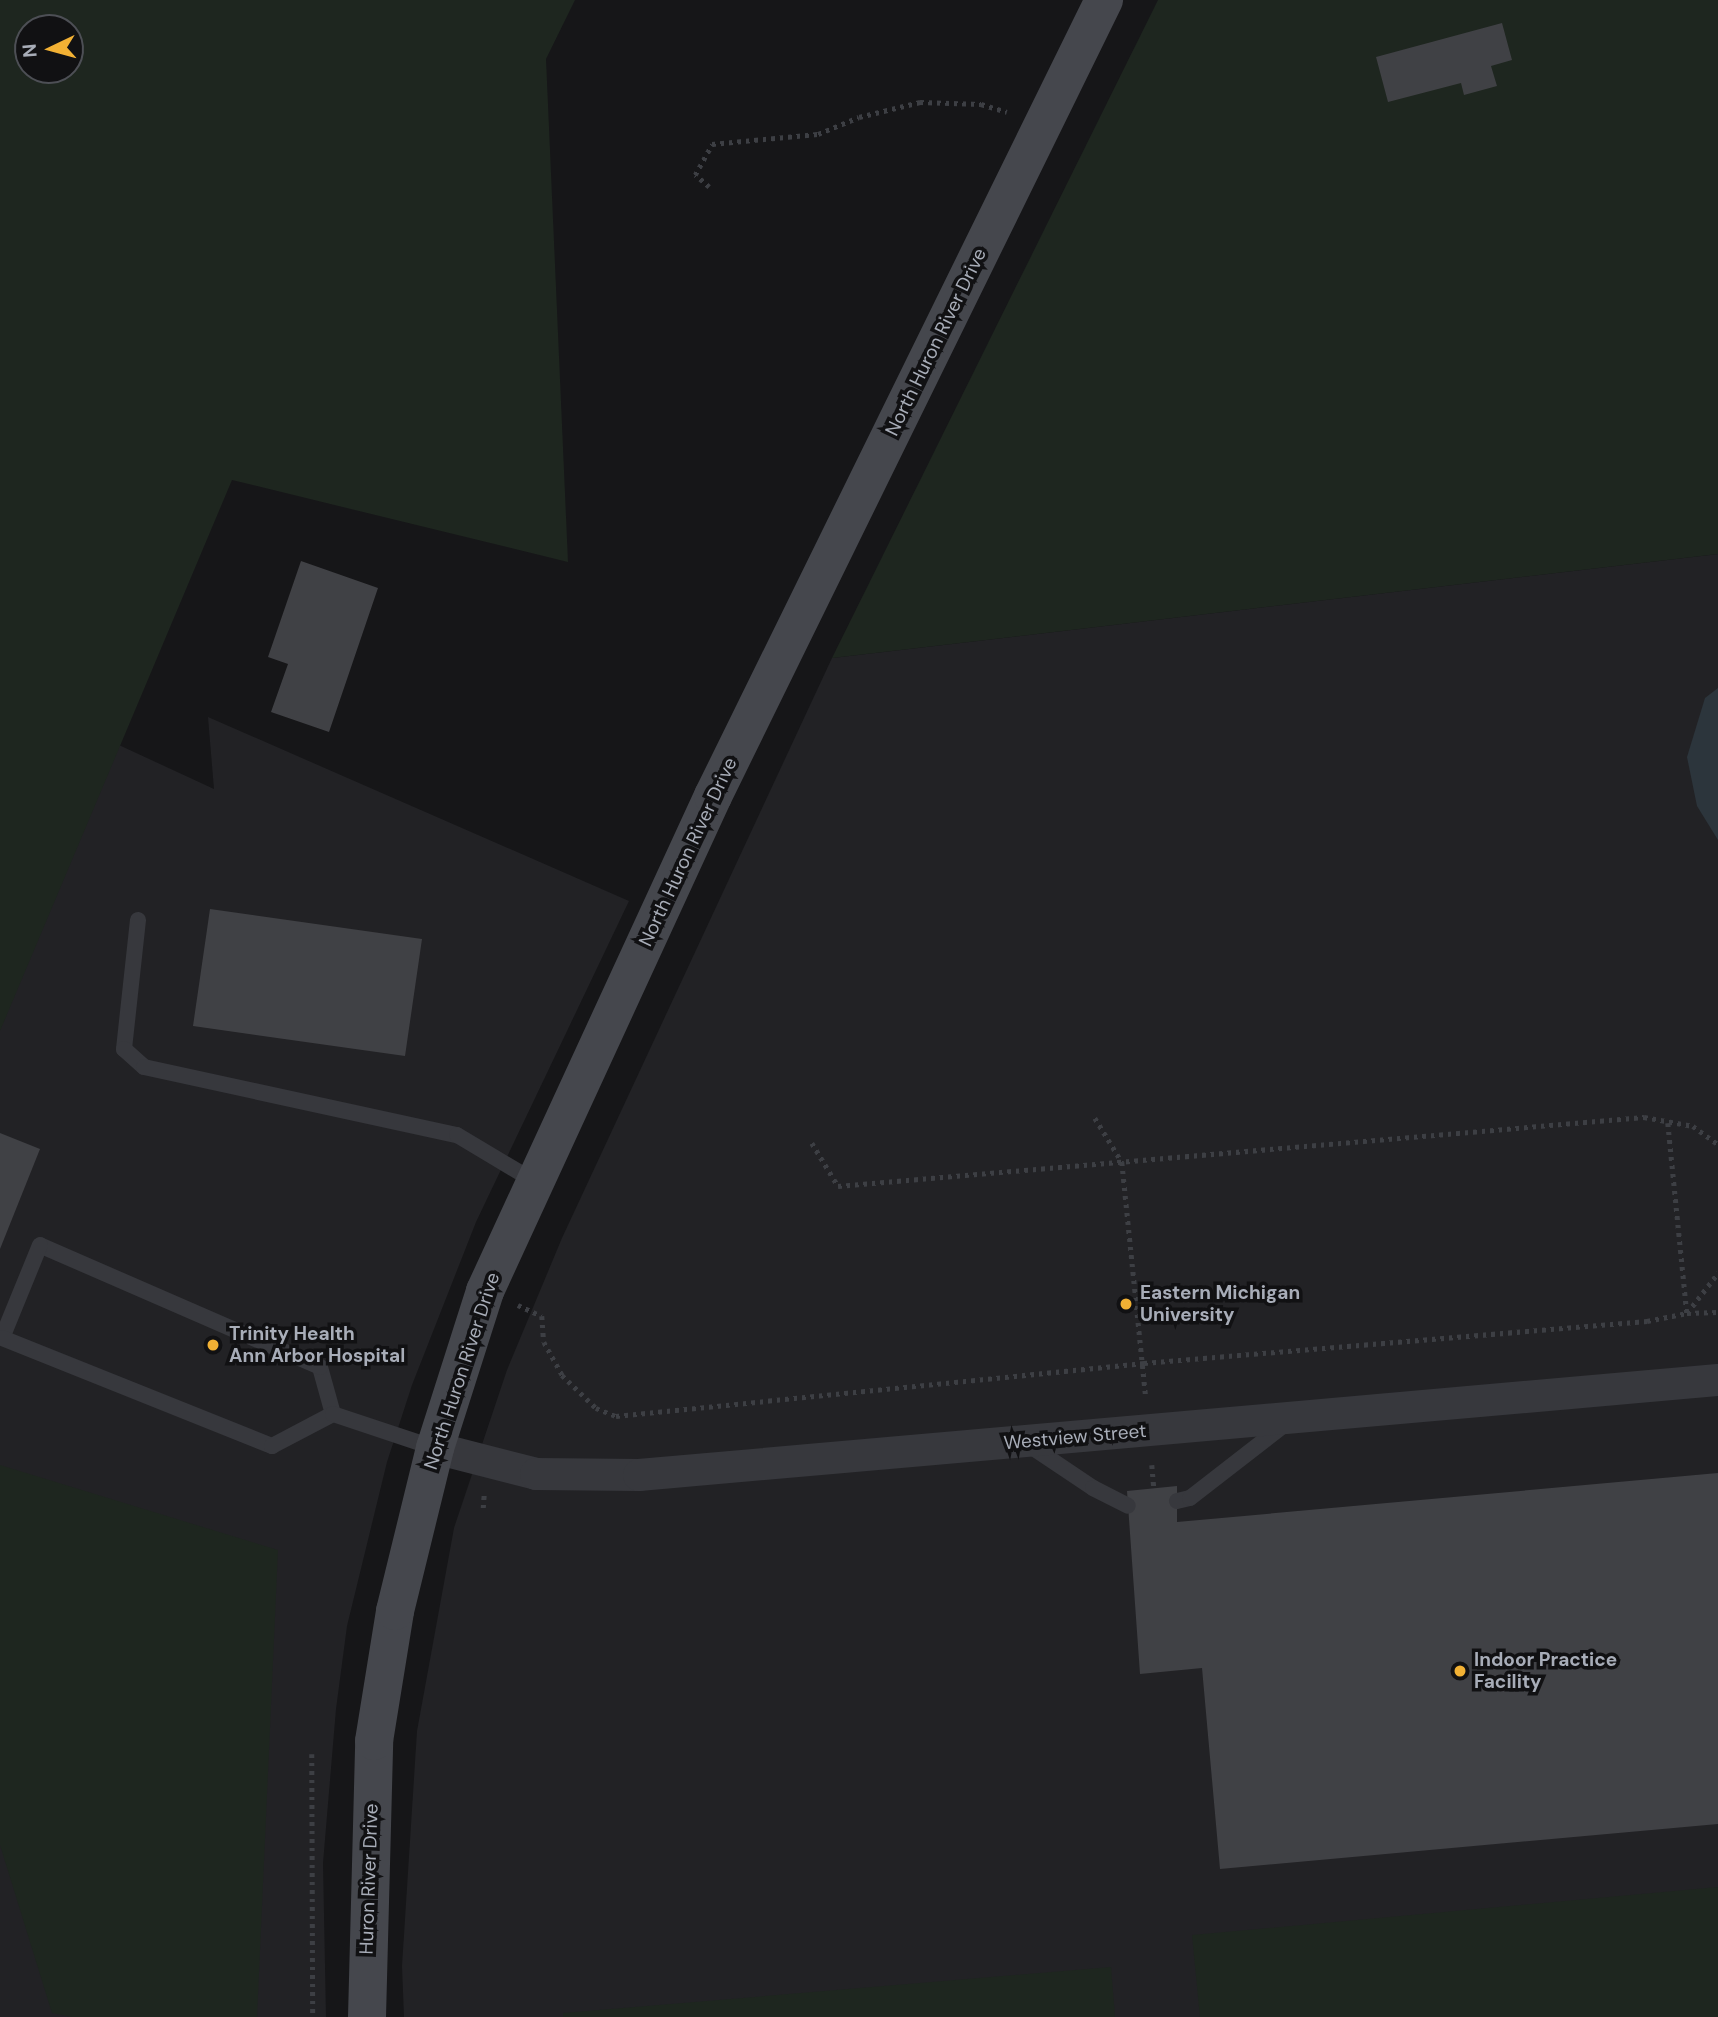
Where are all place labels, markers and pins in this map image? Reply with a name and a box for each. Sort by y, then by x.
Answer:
place label: Eastern Michigan University [1140,1282,1300,1326]
marker: Eastern Michigan University [1118,1296,1134,1312]
place label: Trinity Health Ann Arbor Hospital [229,1323,405,1367]
marker: Trinity Health Ann Arbor Hospital [203,1335,223,1355]
place label: Indoor Practice Facility [1474,1649,1617,1693]
marker: Indoor Practice Facility [1452,1663,1468,1679]

